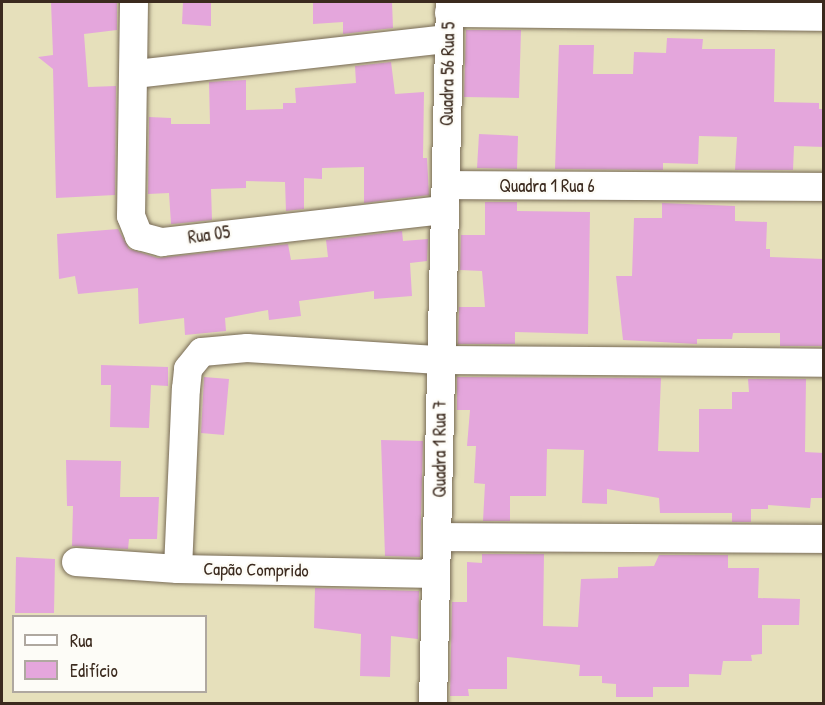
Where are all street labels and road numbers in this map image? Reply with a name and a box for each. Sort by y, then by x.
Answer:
street label: Quadra 56 Rua 5 [436,22,460,126]
street label: Quadra 1 Rua 6 [499,175,595,197]
street label: Rua 05 [187,221,231,249]
street label: Quadra 1 Rua 7 [429,400,451,498]
street label: Capão Comprido [203,558,309,582]

